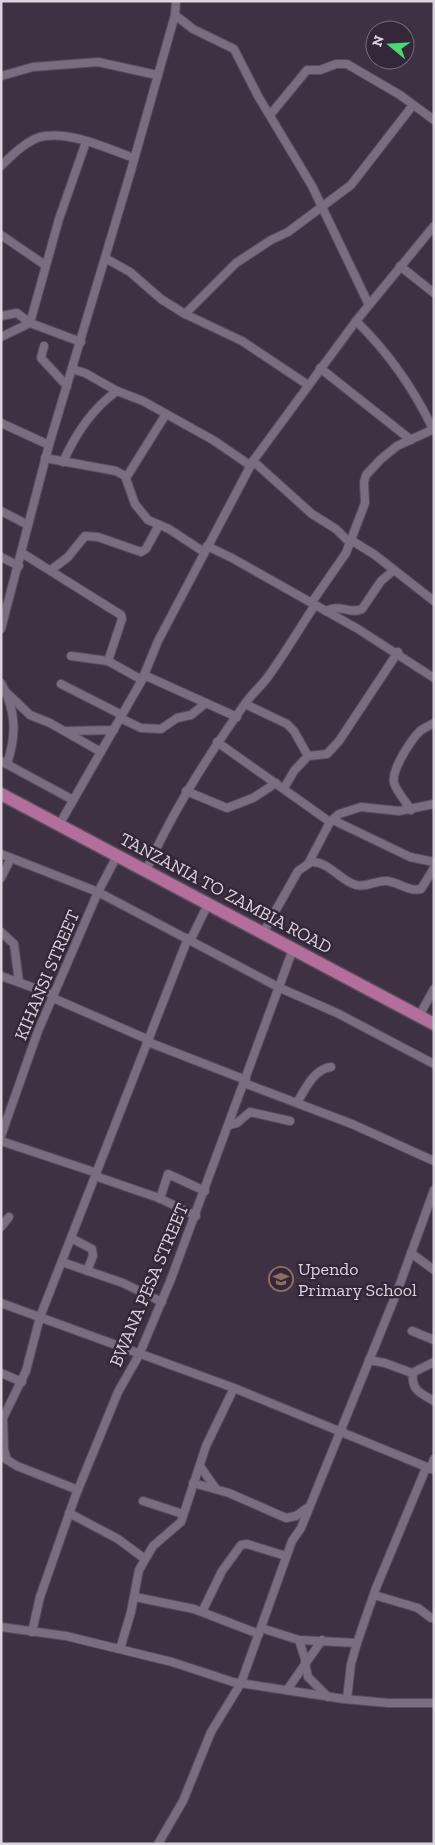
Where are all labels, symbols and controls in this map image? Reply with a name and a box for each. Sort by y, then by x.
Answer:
north arrow [365,20,415,70]
text: N [368,33,388,49]
street label: TANZANIA TO ZAMBIA ROAD [116,828,336,958]
street label: KIHANSI STREET [10,906,84,1044]
street label: BWANA PESA STREET [105,1200,193,1370]
place label: Upendo Primary School [298,1258,417,1301]
school or university icon: Upendo Primary School [268,1266,294,1292]

